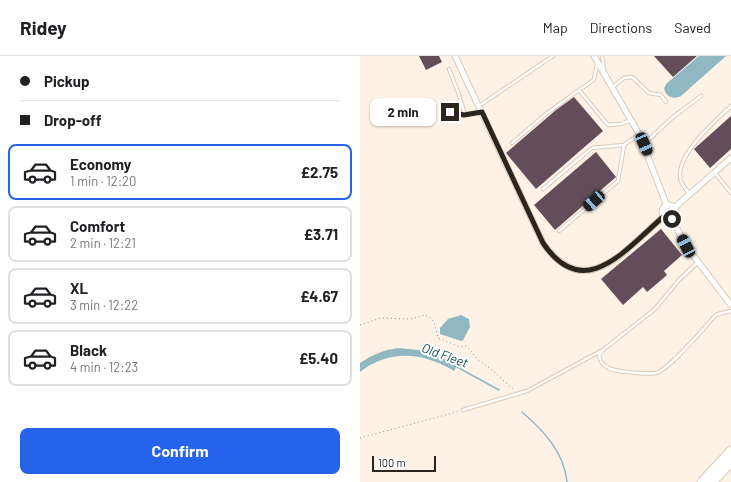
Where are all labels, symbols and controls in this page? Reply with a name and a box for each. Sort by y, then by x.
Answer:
text: Ridey [20,16,67,39]
text: Map [543,19,568,36]
text: Directions [590,19,652,36]
text: Saved [674,19,711,36]
text: Pickup [44,72,90,90]
callout: 2 min [370,98,436,126]
route end [441,103,459,121]
text: 2 min [387,104,419,120]
text: Drop-off [44,111,102,129]
car [634,131,654,157]
icon: car [22,154,58,190]
text: Economy [70,155,131,173]
text: £2.75 [301,163,338,181]
text: 1 min · 12:20 [70,173,136,189]
car [581,189,607,213]
route start [663,210,681,228]
icon: car [22,216,58,252]
text: Comfort [70,217,125,235]
text: £3.71 [304,225,338,243]
car [675,233,697,259]
text: 2 min · 12:21 [70,235,136,251]
icon: car [22,278,58,314]
text: XL [70,279,88,297]
text: £4.67 [300,287,338,305]
text: 3 min · 12:22 [70,297,138,313]
water label: Old Fleet [420,339,471,371]
icon: car [22,340,58,376]
text: Black [70,341,107,359]
text: £5.40 [299,349,338,367]
text: 4 min · 12:23 [70,359,138,375]
button: Confirm [20,428,340,474]
scale bar [372,454,436,473]
text: 100 m [378,456,406,469]

